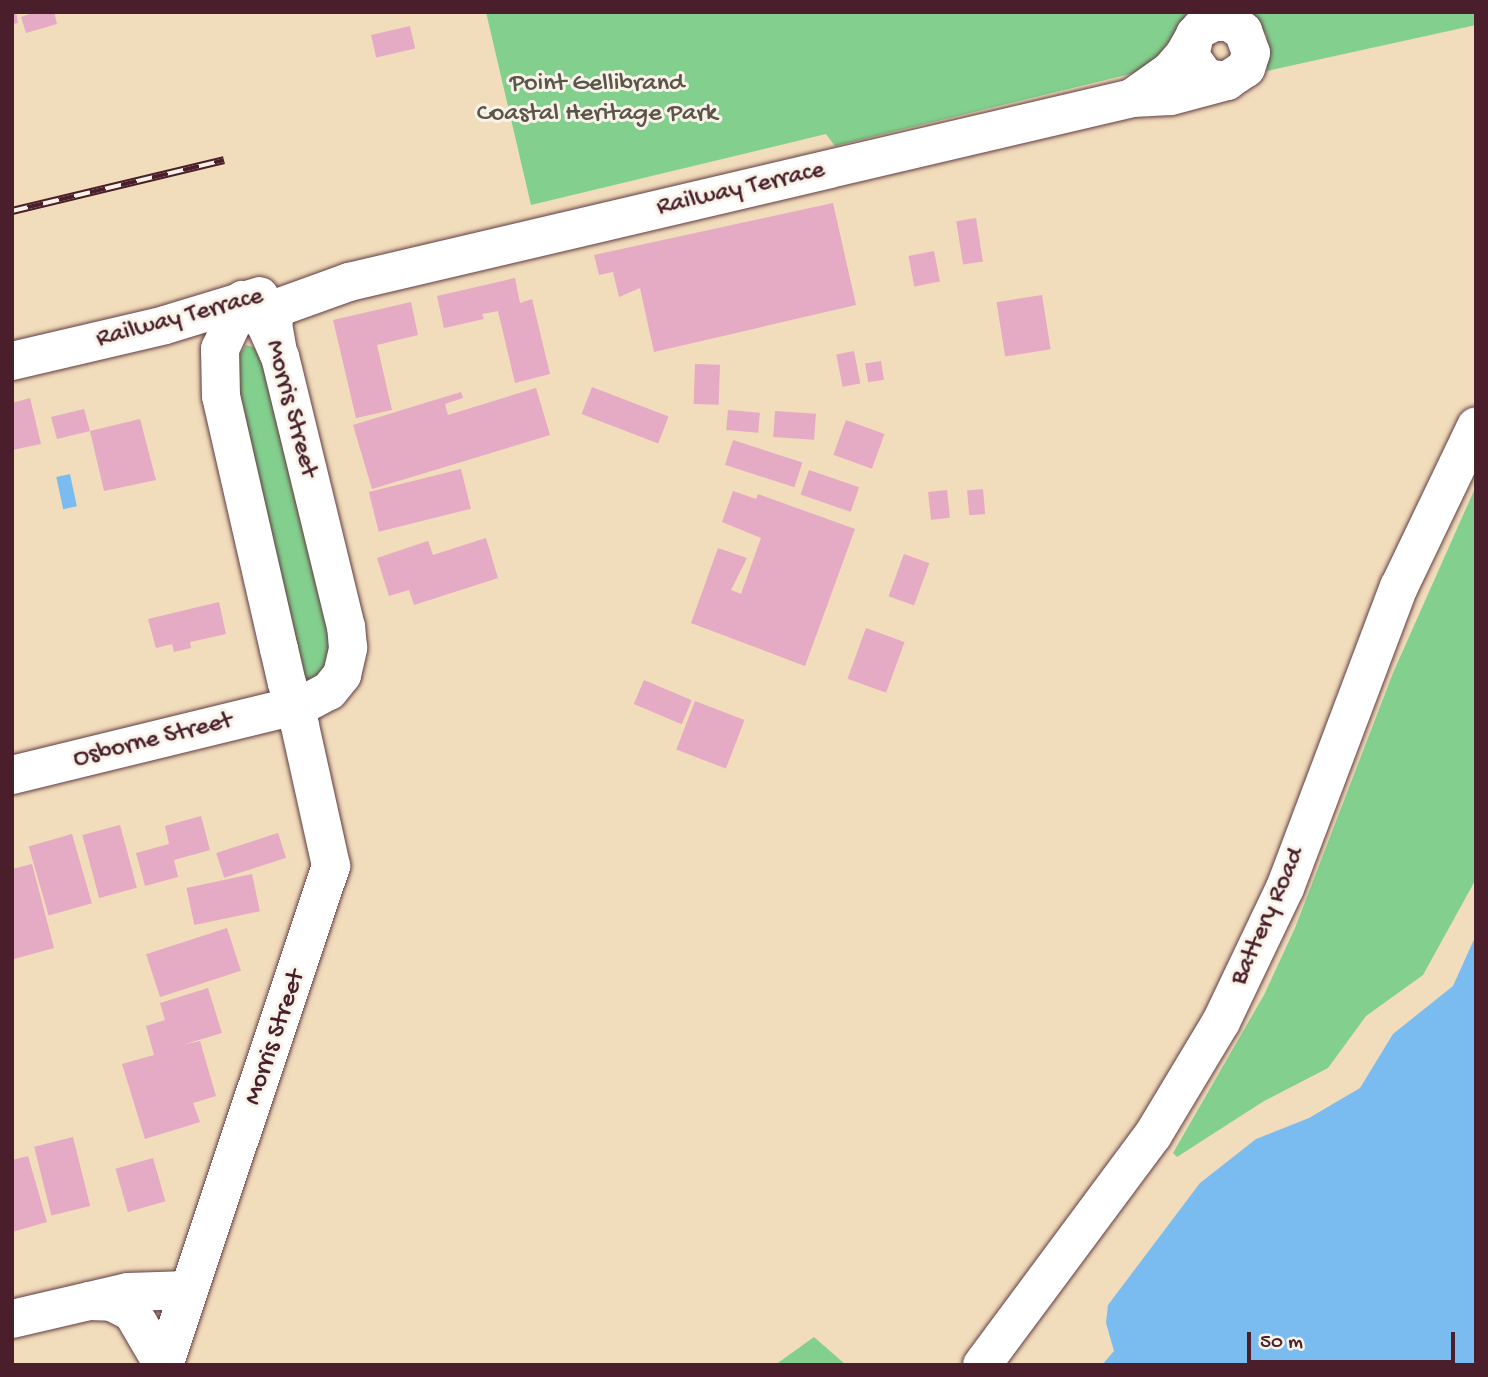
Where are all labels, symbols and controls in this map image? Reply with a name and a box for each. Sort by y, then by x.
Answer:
park label: Point Gellibrand Coastal Heritage Park [477,69,717,130]
street label: Railway Terrace [654,156,828,224]
street label: Railway Terrace [93,282,267,356]
street label: Morris Street [257,337,323,481]
street label: Osborne Street [70,706,236,776]
street label: Battery Road [1225,843,1313,991]
street label: Morris Street [238,966,314,1110]
scale bar [1250,1318,1458,1362]
text: 50 m [1260,1331,1303,1356]

